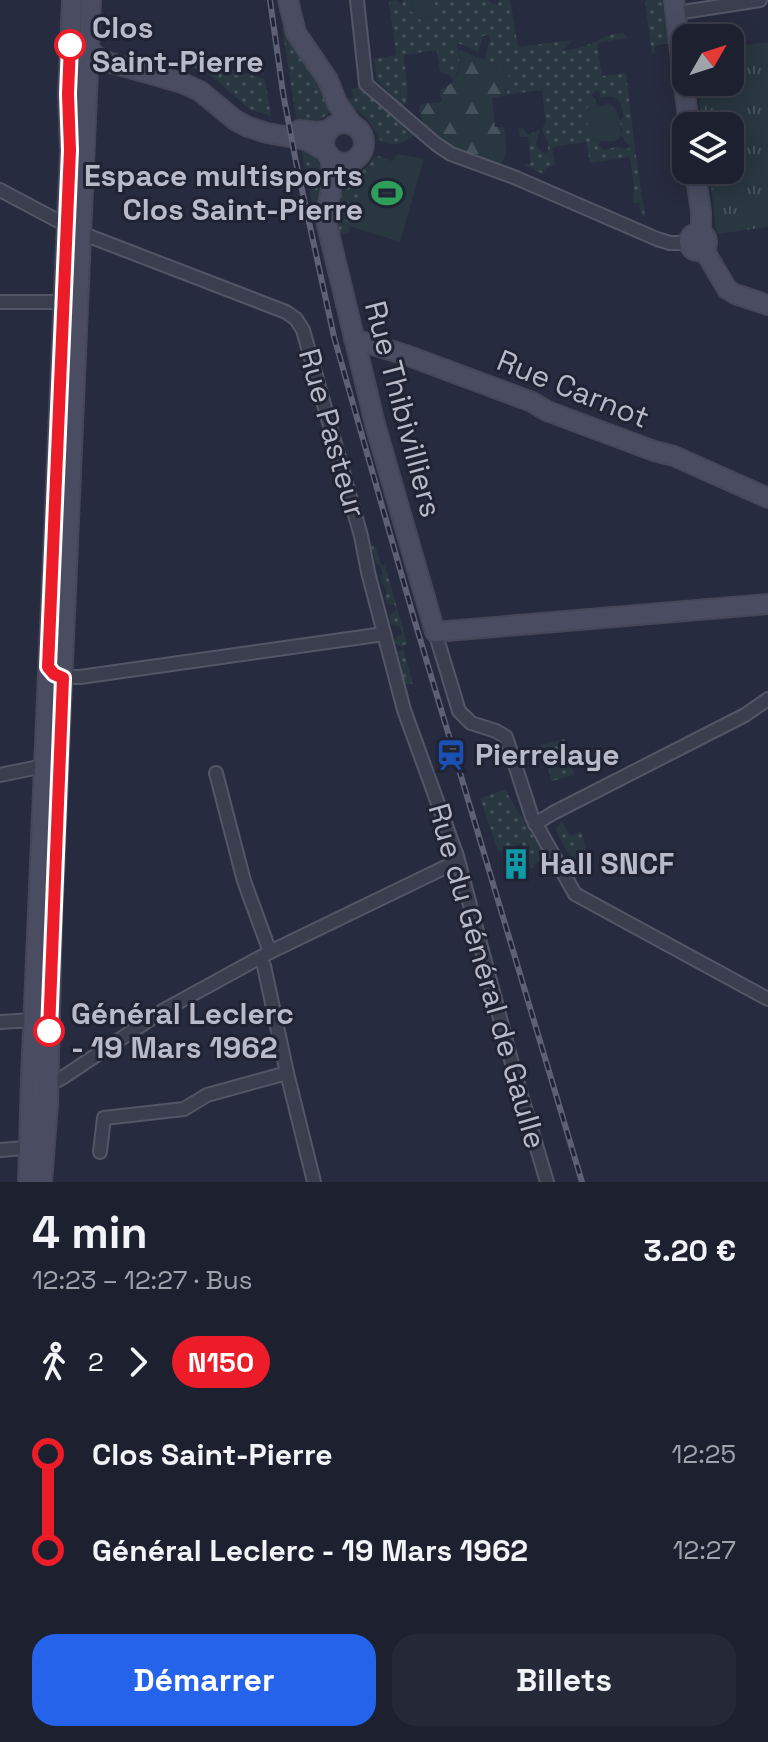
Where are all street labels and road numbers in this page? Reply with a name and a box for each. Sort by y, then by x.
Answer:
street label: Rue Thibivilliers [356,297,451,521]
street label: Rue Carnot [491,340,655,437]
street label: Rue Pasteur [290,344,375,522]
street label: Rue du Général de Gaulle [419,799,555,1153]

